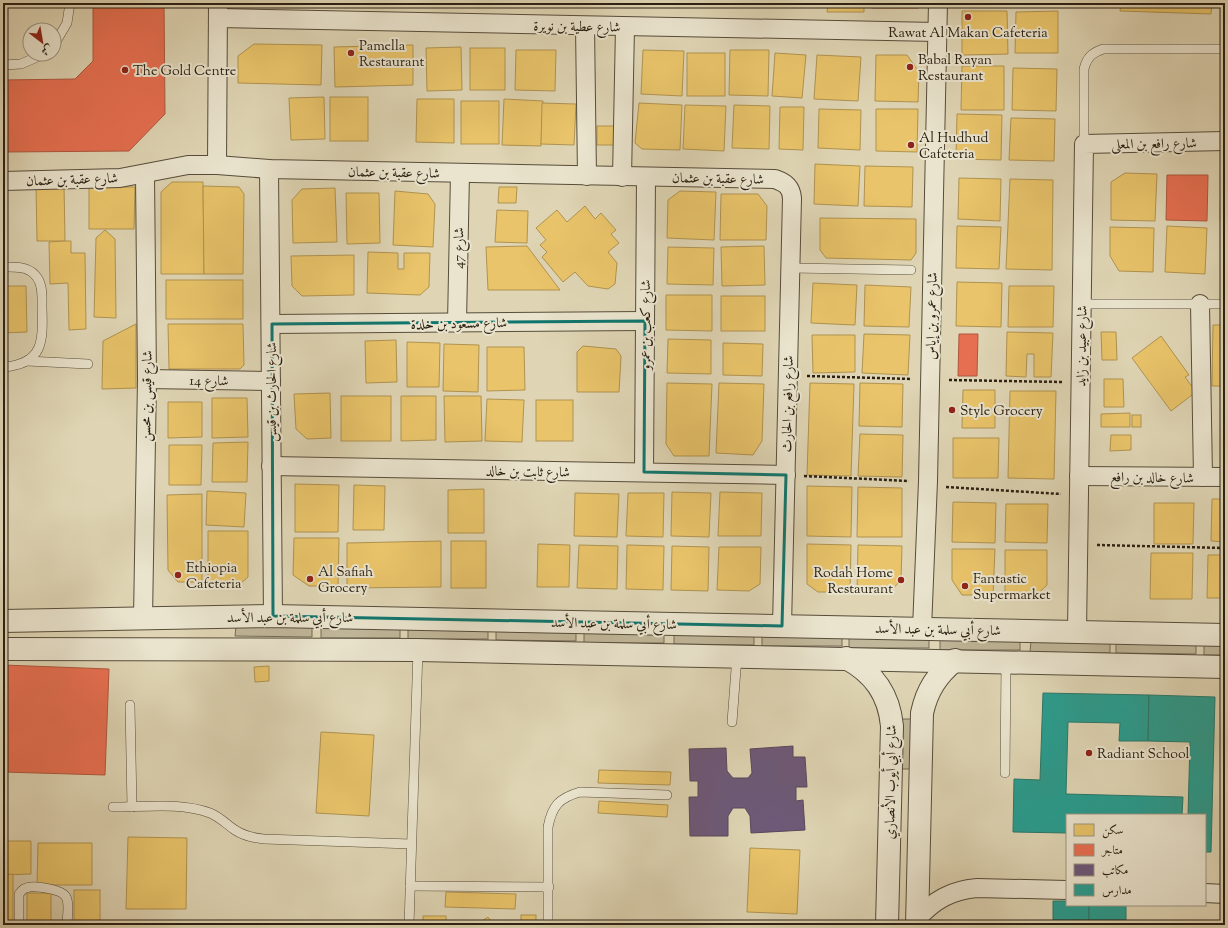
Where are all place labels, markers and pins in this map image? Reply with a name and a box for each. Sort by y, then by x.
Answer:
marker: Rawat Al Makan Cafeteria [963,12,973,22]
place label: Rawat Al Makan Cafeteria [888,24,1048,44]
place label: Pamella Restaurant [359,37,425,73]
marker: Pamella Restaurant [346,48,356,58]
place label: Babal Rayan Restaurant [918,51,992,87]
place label: The Gold Centre [133,62,236,82]
marker: Babal Rayan Restaurant [905,62,915,72]
marker: The Gold Centre [120,65,130,75]
place label: Al Hudhud Cafeteria [919,129,988,165]
marker: Al Hudhud Cafeteria [906,140,916,150]
place label: Style Grocery [960,402,1043,422]
marker: Style Grocery [947,405,957,415]
place label: Ethiopia Cafeteria [186,559,242,595]
place label: Al Safiah Grocery [318,563,373,599]
place label: Rodah Home Restaurant [813,564,893,600]
marker: Ethiopia Cafeteria [173,570,183,580]
place label: Fantastic Supermarket [973,570,1051,606]
marker: Al Safiah Grocery [305,574,315,584]
marker: Rodah Home Restaurant [896,575,906,585]
marker: Fantastic Supermarket [960,581,970,591]
place label: Radiant School [1097,745,1189,765]
marker: Radiant School [1084,748,1094,758]

